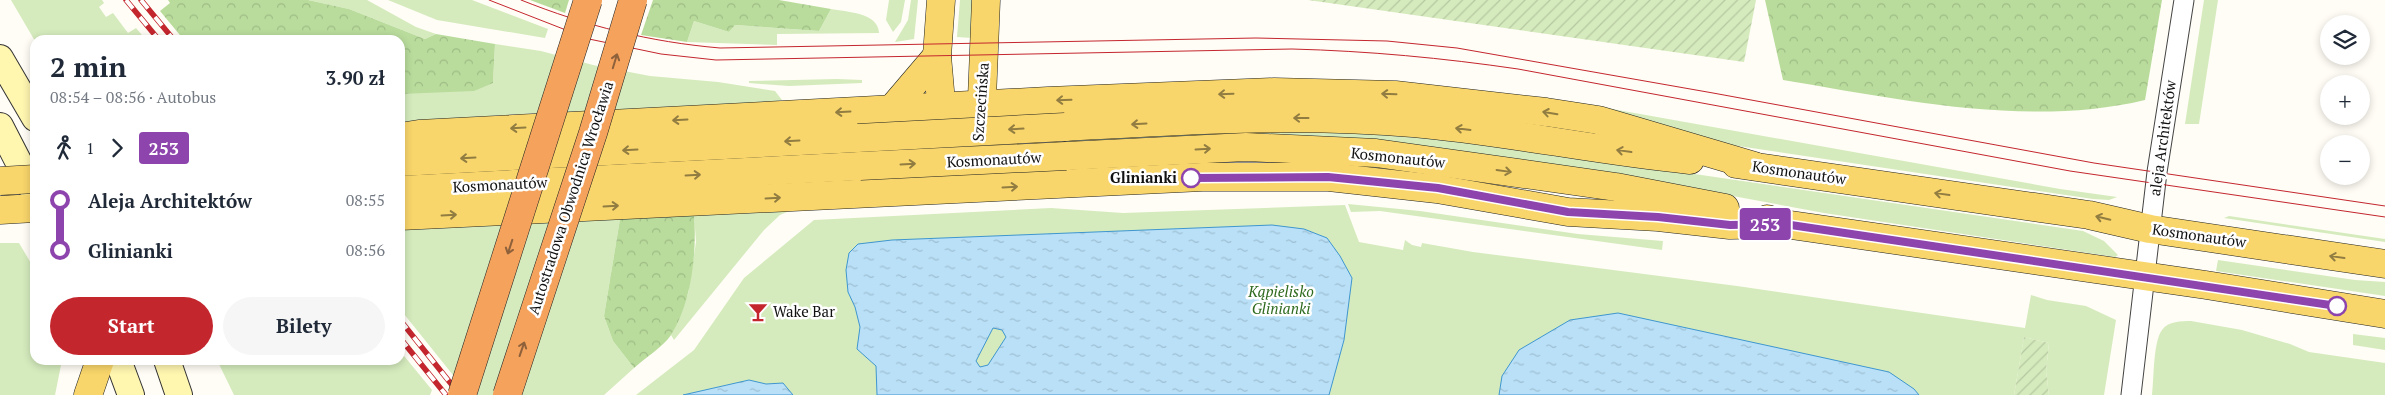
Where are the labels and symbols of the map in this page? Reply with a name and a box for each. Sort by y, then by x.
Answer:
one-way arrow [610,53,620,69]
street label: Szczecińska [967,62,993,142]
street label: Autostradowa Obwodnica Wrocławia [523,78,617,317]
street label: aleja Architektów [2144,78,2180,197]
one-way arrow [1219,89,1235,98]
one-way arrow [1381,90,1397,99]
one-way arrow [1056,96,1072,105]
one-way arrow [835,107,851,116]
one-way arrow [1543,107,1559,117]
one-way arrow [1294,113,1310,123]
one-way arrow [673,115,689,125]
one-way arrow [1131,119,1147,128]
one-way arrow [510,124,526,133]
one-way arrow [1456,124,1472,134]
one-way arrow [1008,125,1024,134]
one-way arrow [784,136,800,146]
street label: Kosmonautów [1350,142,1447,172]
one-way arrow [622,145,638,154]
one-way arrow [1194,145,1210,154]
street label: Kosmonautów [946,146,1043,171]
one-way arrow [1617,146,1633,156]
one-way arrow [460,153,476,163]
street label: Kosmonautów [1751,156,1848,189]
one-way arrow [900,159,916,168]
place label: Glinianki [1110,167,1177,187]
one-way arrow [1495,167,1511,177]
marker: Glinianki [1181,168,1201,188]
one-way arrow [685,170,701,179]
street label: Kosmonautów [452,171,549,196]
one-way arrow [1002,182,1018,191]
one-way arrow [1935,188,1951,198]
one-way arrow [765,193,781,202]
one-way arrow [603,202,619,211]
line badge: 253 [1736,208,1794,240]
one-way arrow [440,210,456,219]
one-way arrow [2095,213,2111,223]
street label: Kosmonautów [2151,219,2248,252]
one-way arrow [505,238,514,254]
one-way arrow [2329,251,2345,261]
park label: Kąpielisko Glinianki [1247,281,1314,318]
unlabelled marker [2327,296,2347,316]
bar icon: Wake Bar [747,301,769,323]
place label: Wake Bar [773,301,835,321]
one-way arrow [518,342,527,357]

